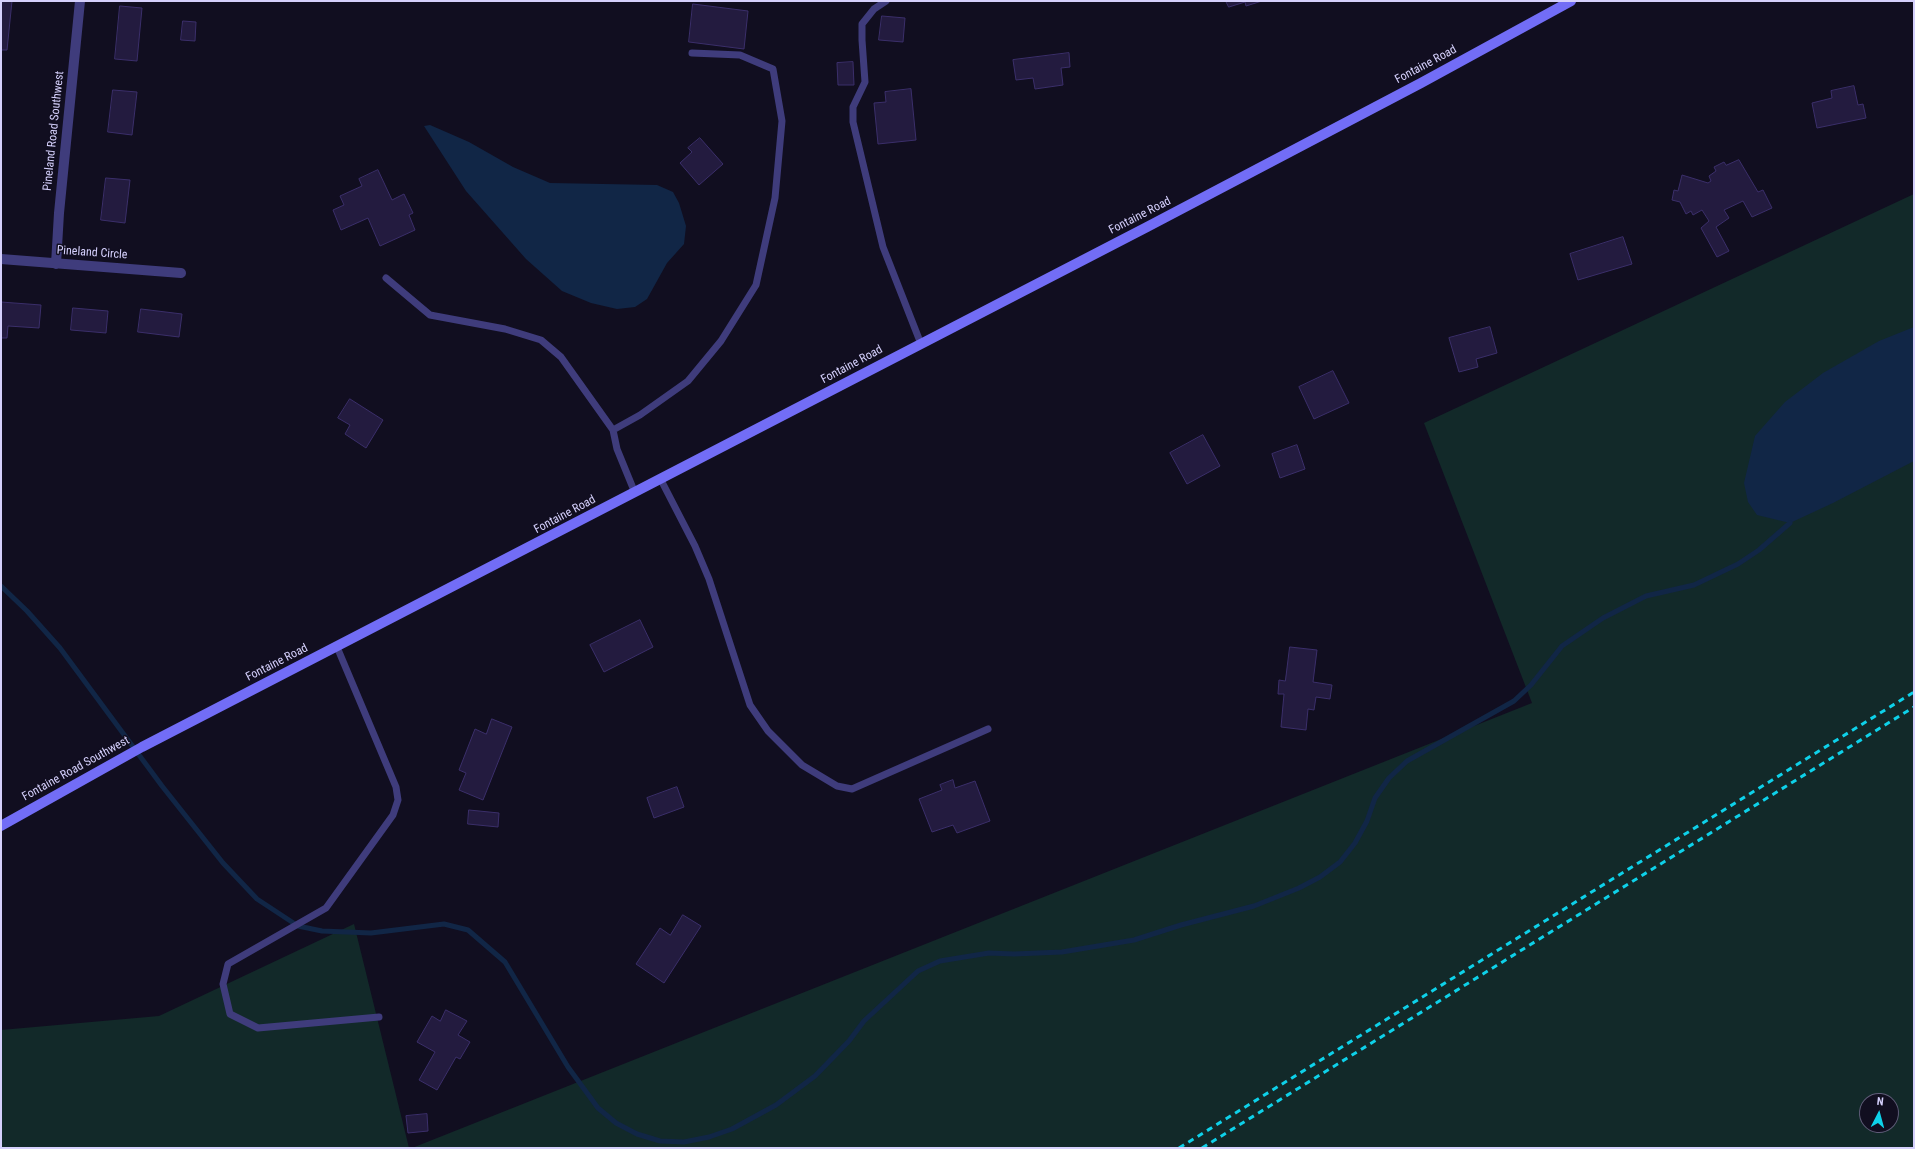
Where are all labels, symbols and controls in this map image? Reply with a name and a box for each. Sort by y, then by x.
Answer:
street label: Fontaine Road [1393,43,1459,87]
street label: Pineland Road Southwest [41,70,67,192]
street label: Fontaine Road [1107,194,1173,238]
street label: Pineland Circle [56,243,128,263]
street label: Fontaine Road [819,343,885,387]
street label: Fontaine Road [532,493,598,537]
street label: Fontaine Road [244,641,310,685]
street label: Fontaine Road Southwest [20,734,132,804]
north arrow [1859,1093,1899,1133]
text: N [1876,1095,1884,1108]

